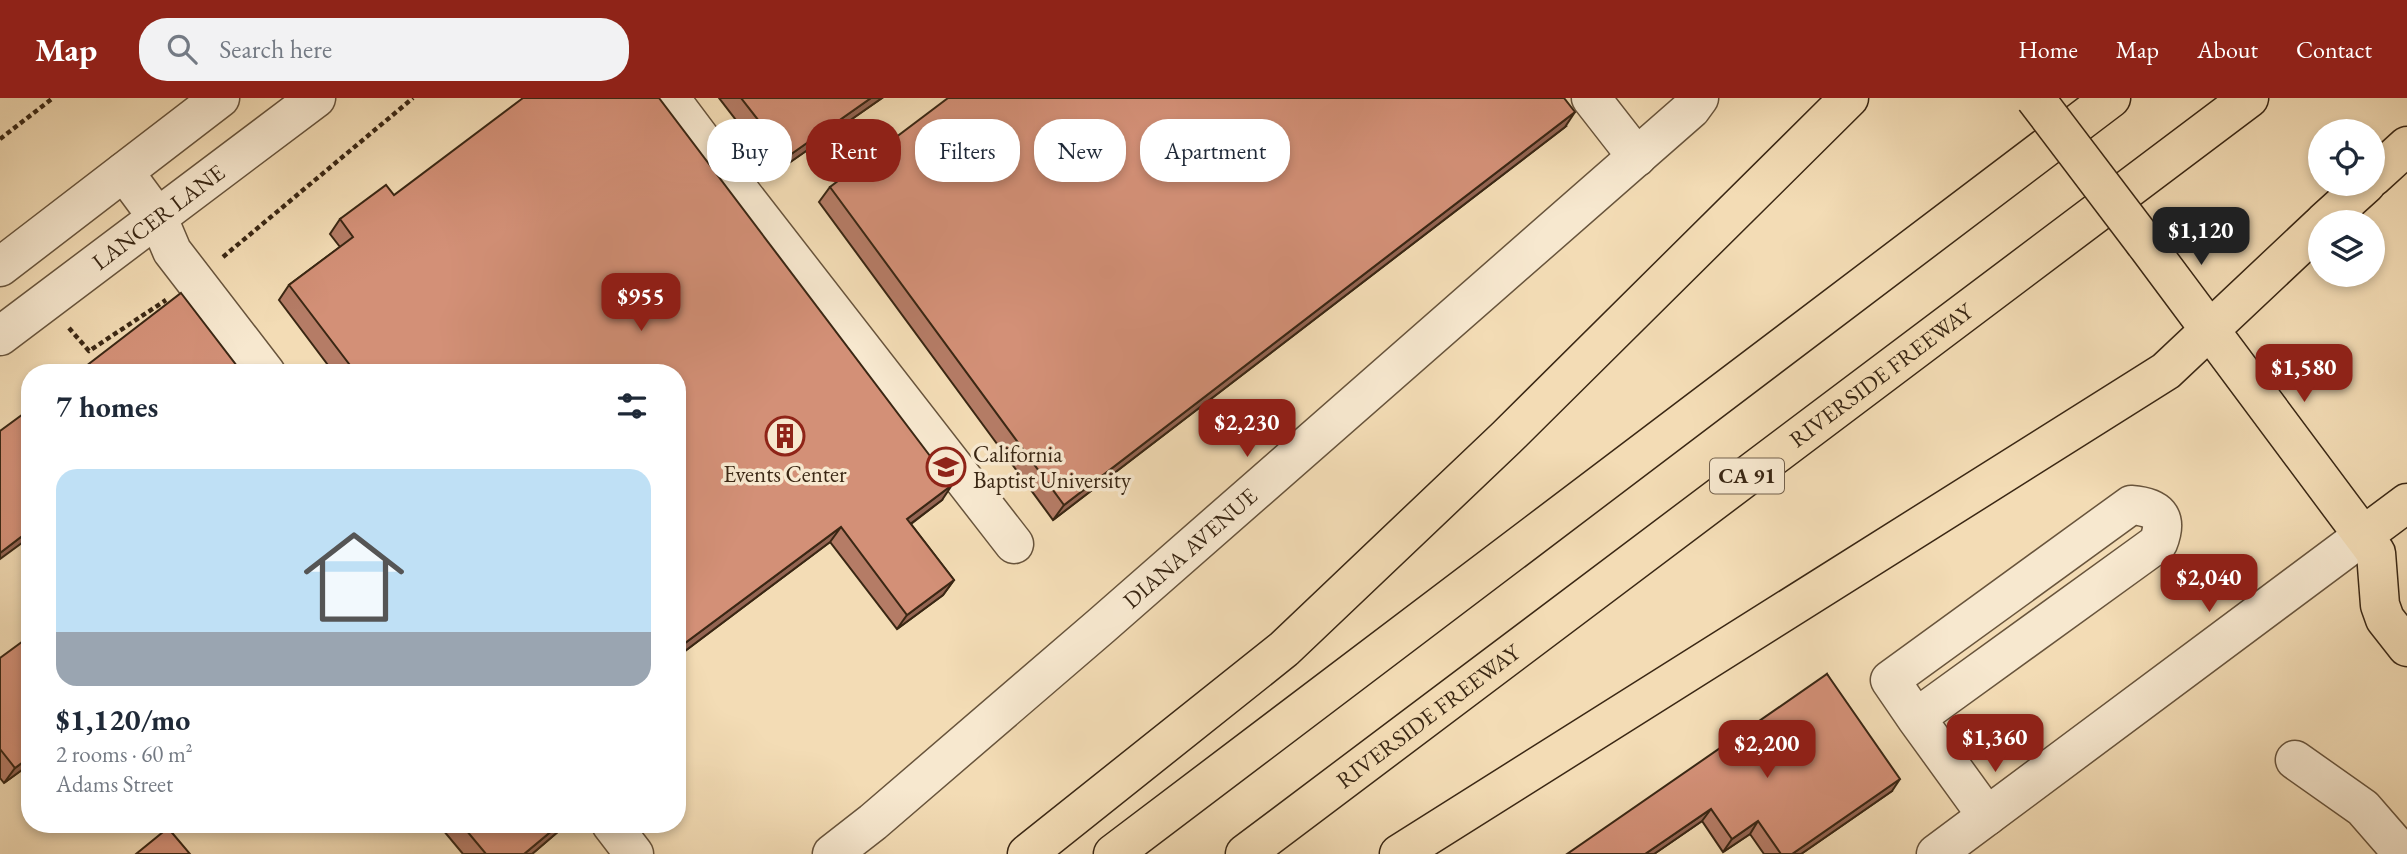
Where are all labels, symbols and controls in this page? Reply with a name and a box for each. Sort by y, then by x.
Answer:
search box [139,18,629,81]
text: Map [35,28,97,71]
icon: search [163,30,201,68]
text: Search here [219,32,332,66]
text: Home [2018,34,2078,65]
text: Map [2116,34,2159,65]
text: About [2197,34,2258,65]
text: Contact [2296,34,2372,65]
chip: Buy [707,119,792,182]
chip: Rent [806,119,901,182]
chip: Filters [915,119,1020,182]
chip: New [1034,119,1126,182]
chip: Apartment [1140,119,1290,182]
map controls [2308,119,2385,287]
button: locate [2308,119,2385,196]
street label: LANCER LANE [86,157,230,277]
pin: $1,120 [2144,208,2258,267]
button: layers [2308,210,2385,287]
text: $1,120 [2169,215,2233,245]
pin: $955 [600,274,682,333]
text: $955 [617,281,665,311]
street label: RIVERSIDE FREEWAY [1783,295,1980,454]
pin: $1,580 [2247,344,2361,404]
text: $1,580 [2272,352,2336,382]
text: 7 homes [56,387,158,426]
icon: filters [613,387,651,425]
pin: $2,230 [1190,400,1304,459]
text: $2,230 [1215,407,1279,437]
building icon: Events Center [764,415,806,457]
place label: California Baptist University [973,439,1132,495]
school or university icon: California Baptist University [925,446,967,488]
road number: CA 91 [1710,458,1784,494]
place label: Events Center [723,459,847,489]
street label: DIANA AVENUE [1116,481,1264,615]
icon: home [291,514,417,640]
pin: $2,040 [2152,554,2266,614]
text: $2,040 [2177,562,2241,592]
street label: RIVERSIDE FREEWAY [1330,636,1527,795]
text: $1,120/mo [56,700,190,739]
pin: $1,360 [1938,714,2052,774]
pin: $2,200 [1710,720,1824,780]
text: $1,360 [1963,722,2027,752]
text: $2,200 [1735,728,1799,758]
text: 2 rooms · 60 m² [56,739,193,769]
text: Adams Street [56,769,173,799]

